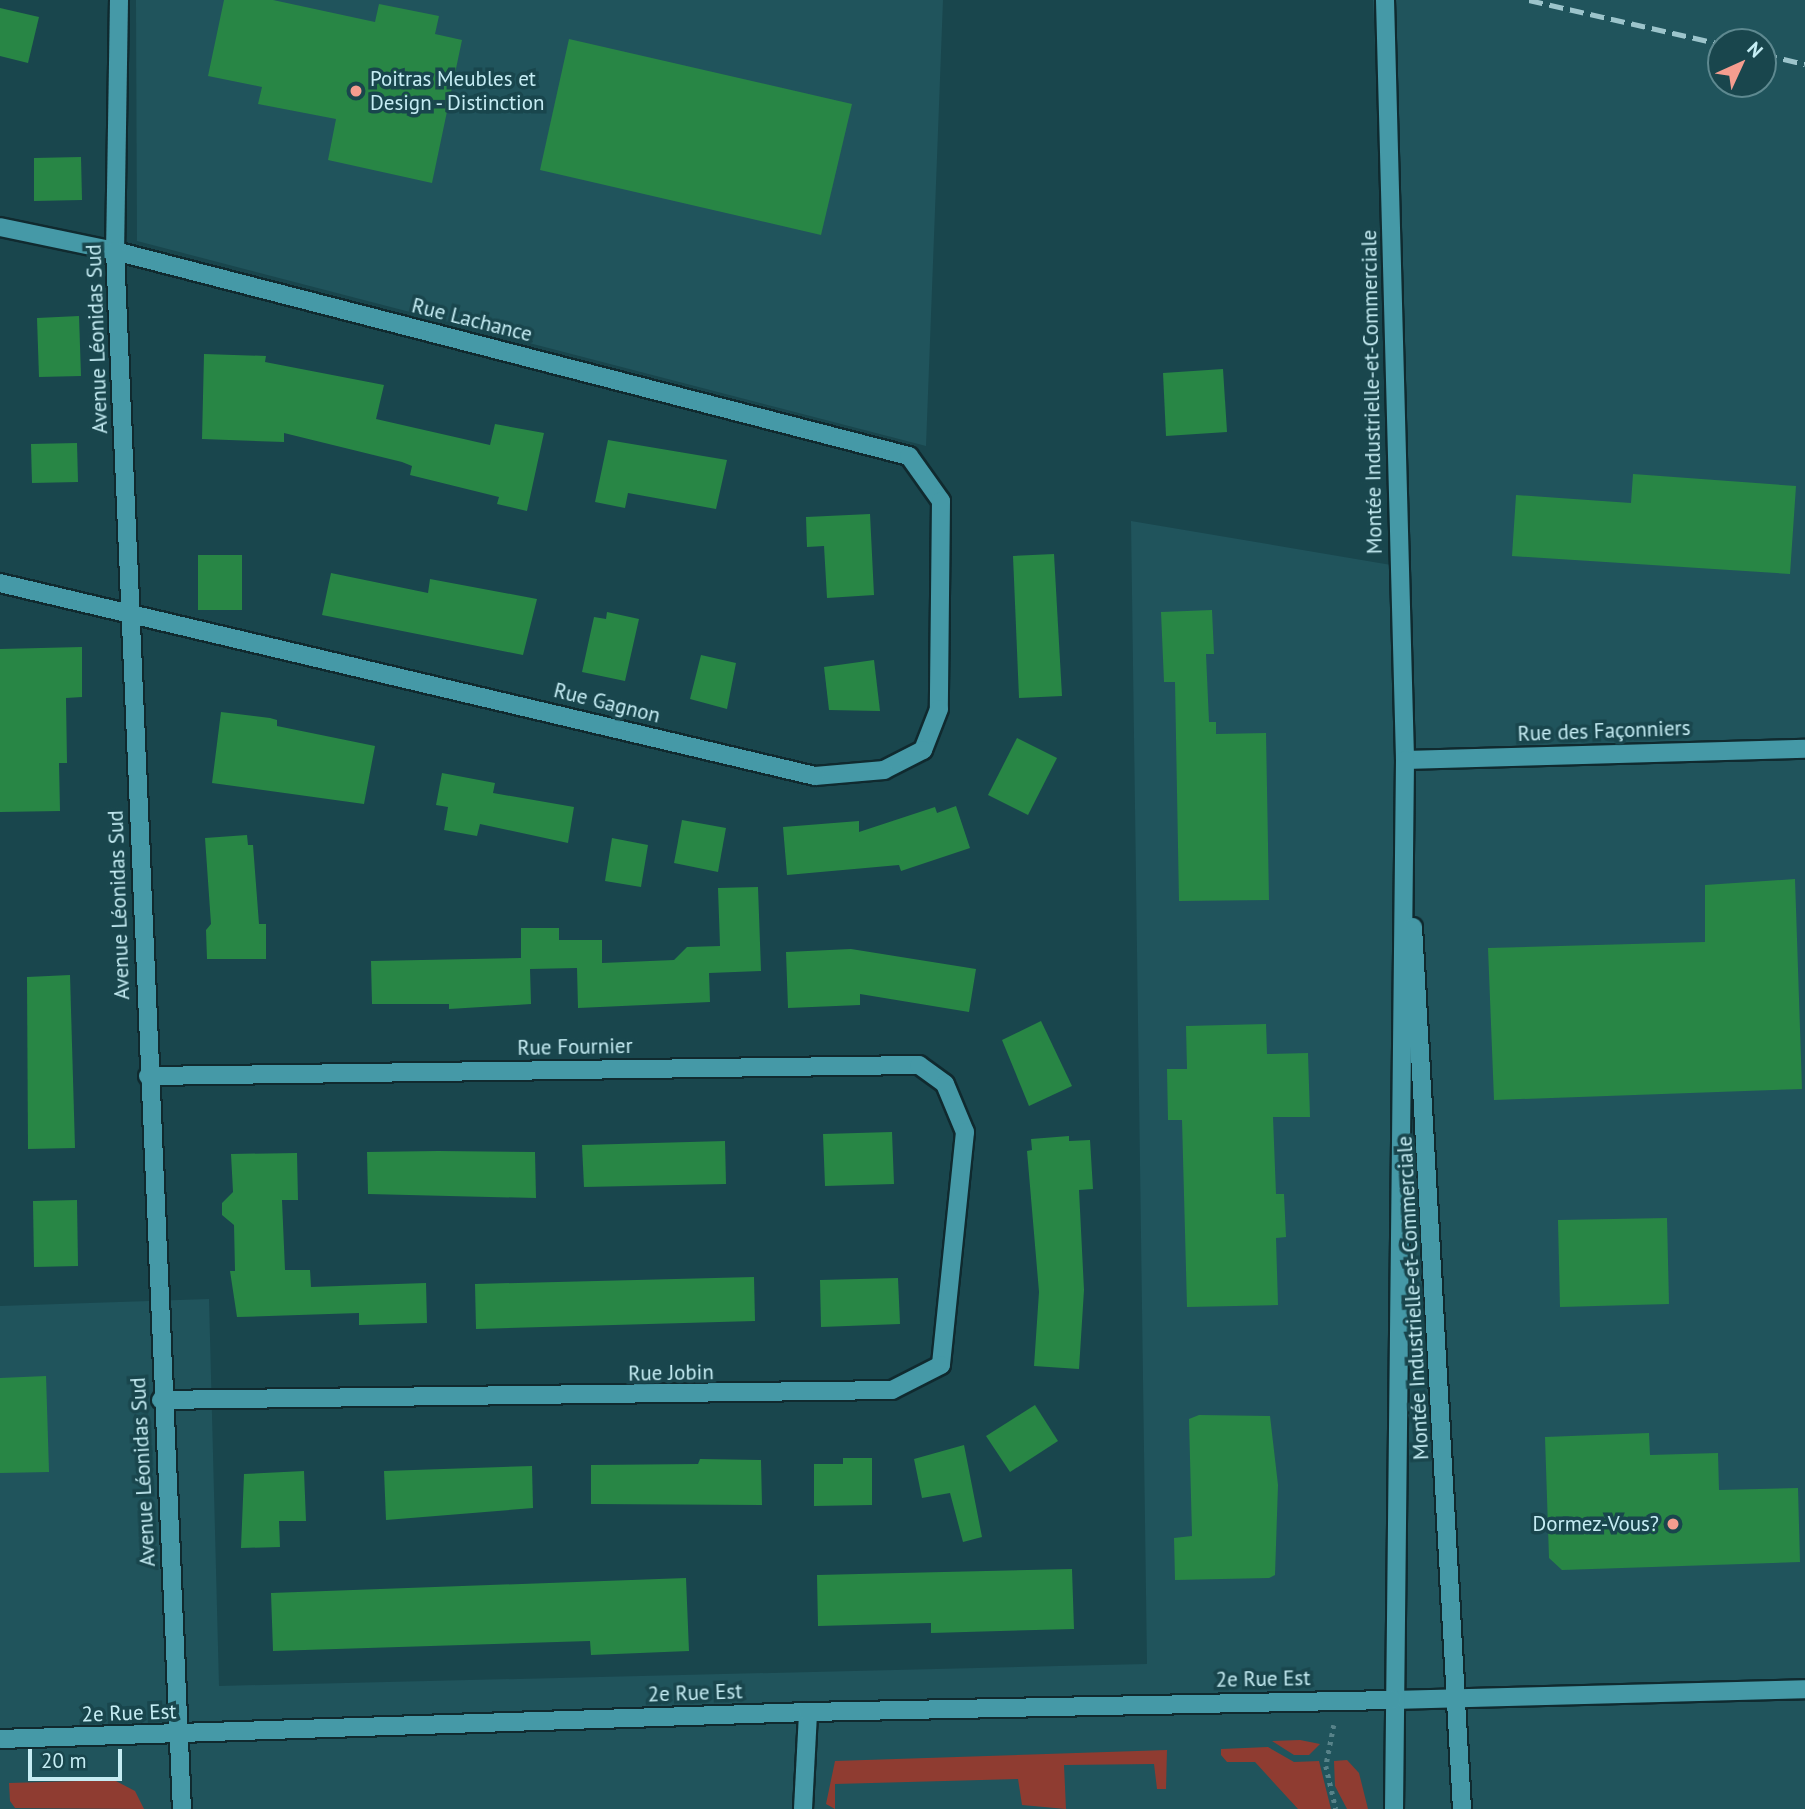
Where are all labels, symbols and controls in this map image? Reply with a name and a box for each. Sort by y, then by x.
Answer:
north arrow [1707,28,1777,98]
text: N [1743,37,1768,62]
place label: Poitras Meubles et Design - Distinction [370,66,548,116]
marker: Poitras Meubles et Design - Distinction [348,83,364,99]
street label: Montée Industrielle-et-Commerciale [1357,230,1387,554]
street label: Avenue Léonidas Sud [81,244,113,434]
street label: Rue Lachance [409,293,535,347]
street label: Rue Gagnon [551,678,663,728]
street label: Rue des Façonniers [1517,715,1691,747]
street label: Avenue Léonidas Sud [103,810,135,1000]
street label: Rue Fournier [517,1033,633,1061]
street label: Montée Industrielle-et-Commerciale [1392,1135,1434,1461]
street label: Rue Jobin [628,1360,714,1386]
street label: Avenue Léonidas Sud [125,1377,161,1567]
place label: Dormez-Vous? [1533,1511,1659,1537]
marker: Dormez-Vous? [1665,1516,1681,1532]
street label: 2e Rue Est [1215,1666,1311,1692]
street label: 2e Rue Est [647,1679,743,1707]
street label: 2e Rue Est [81,1699,177,1727]
scale bar [32,1736,126,1780]
text: 20 m [41,1747,87,1774]

